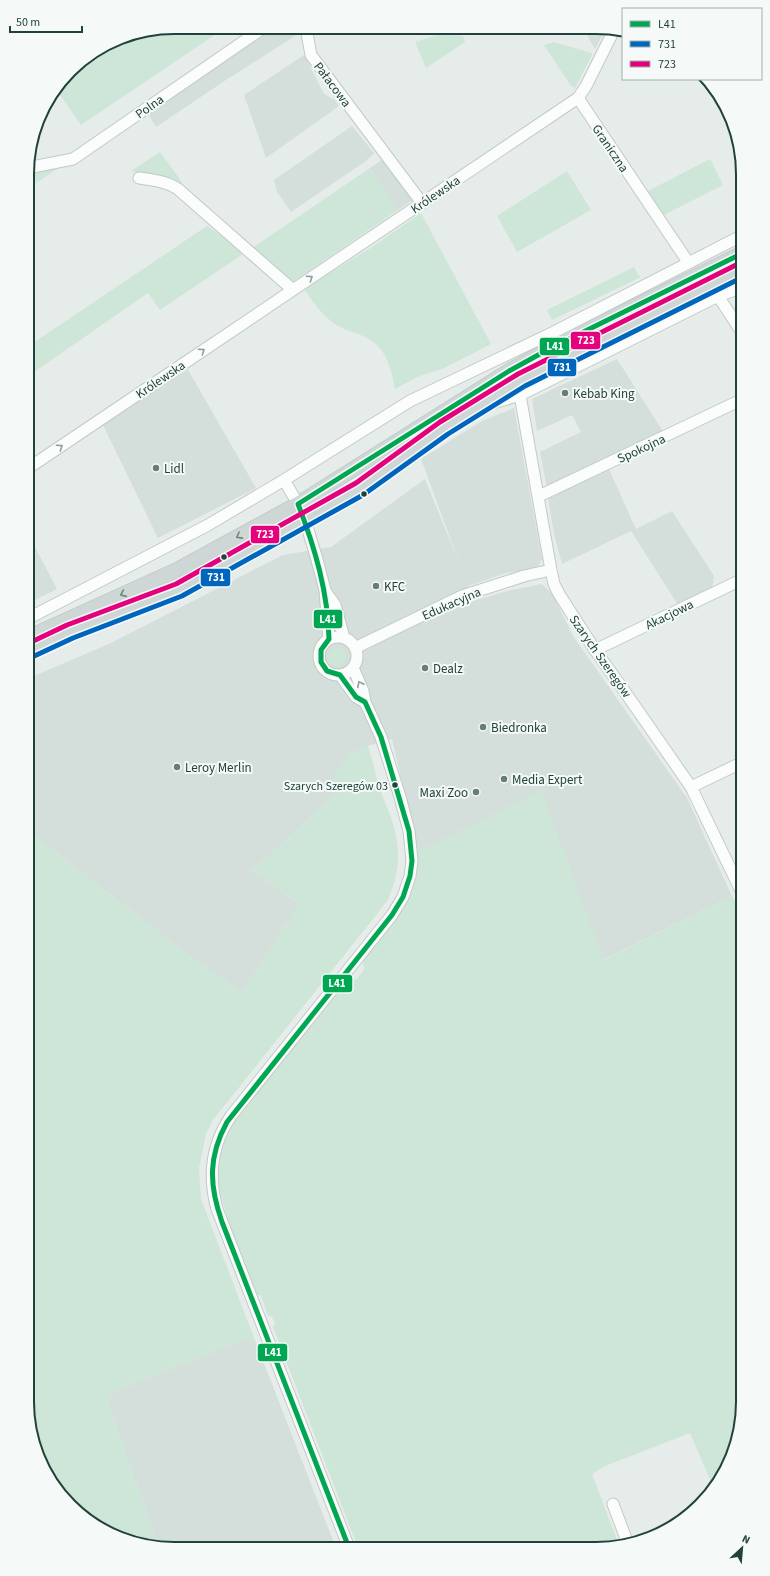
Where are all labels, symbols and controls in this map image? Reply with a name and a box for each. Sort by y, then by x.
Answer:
scale bar [10,8,82,34]
legend [622,8,762,80]
text: 50 m [16,14,40,31]
text: L41 [658,16,676,33]
text: 731 [658,36,676,53]
text: 723 [658,56,676,73]
street label: Pałacowa [309,58,355,111]
street label: Polna [132,91,167,123]
street label: Graniczna [588,121,633,176]
street label: Królewska [407,172,464,218]
one-way arrow [306,275,313,283]
line badge: 723 [570,331,601,350]
text: 723 [577,333,595,348]
line badge: L41 [539,337,570,356]
text: L41 [546,339,564,354]
one-way arrow [198,348,205,356]
street label: Królewska [132,357,189,403]
line badge: 731 [547,358,577,377]
text: 731 [553,360,571,375]
place label: Kebab King [573,385,635,403]
marker: Kebab King [560,388,570,398]
street label: Spokojna [614,430,668,468]
one-way arrow [55,445,62,452]
place label: Lidl [164,460,184,478]
marker: Lidl [151,463,161,473]
unlabelled marker [359,489,369,499]
line badge: 723 [250,525,280,544]
text: 723 [256,527,274,542]
one-way arrow [236,532,243,539]
unlabelled marker [219,552,229,562]
line badge: 731 [200,568,231,587]
text: 731 [207,570,225,585]
place label: KFC [384,578,405,596]
marker: KFC [371,581,381,591]
street label: Edukacyjna [419,583,484,625]
one-way arrow [120,590,127,598]
street label: Akacjowa [642,595,697,634]
line badge: L41 [313,609,343,629]
text: L41 [319,612,337,627]
street label: Szarych Szeregów [565,612,636,702]
place label: Dealz [433,660,463,678]
marker: Dealz [420,663,430,673]
one-way arrow [357,681,365,689]
place label: Biedronka [491,719,547,737]
marker: Biedronka [478,722,488,732]
place label: Leroy Merlin [185,759,252,777]
marker: Leroy Merlin [172,762,182,772]
place label: Media Expert [512,771,583,789]
marker: Media Expert [499,774,509,784]
place label: Szarych Szeregów 03 [284,778,388,795]
marker: Szarych Szeregów 03 [390,780,400,790]
place label: Maxi Zoo [420,784,468,802]
marker: Maxi Zoo [471,787,481,797]
line badge: L41 [322,974,353,993]
text: L41 [328,976,346,991]
line badge: L41 [257,1343,288,1362]
text: L41 [264,1345,282,1360]
north arrow [722,1528,762,1568]
text: N [740,1531,753,1548]

